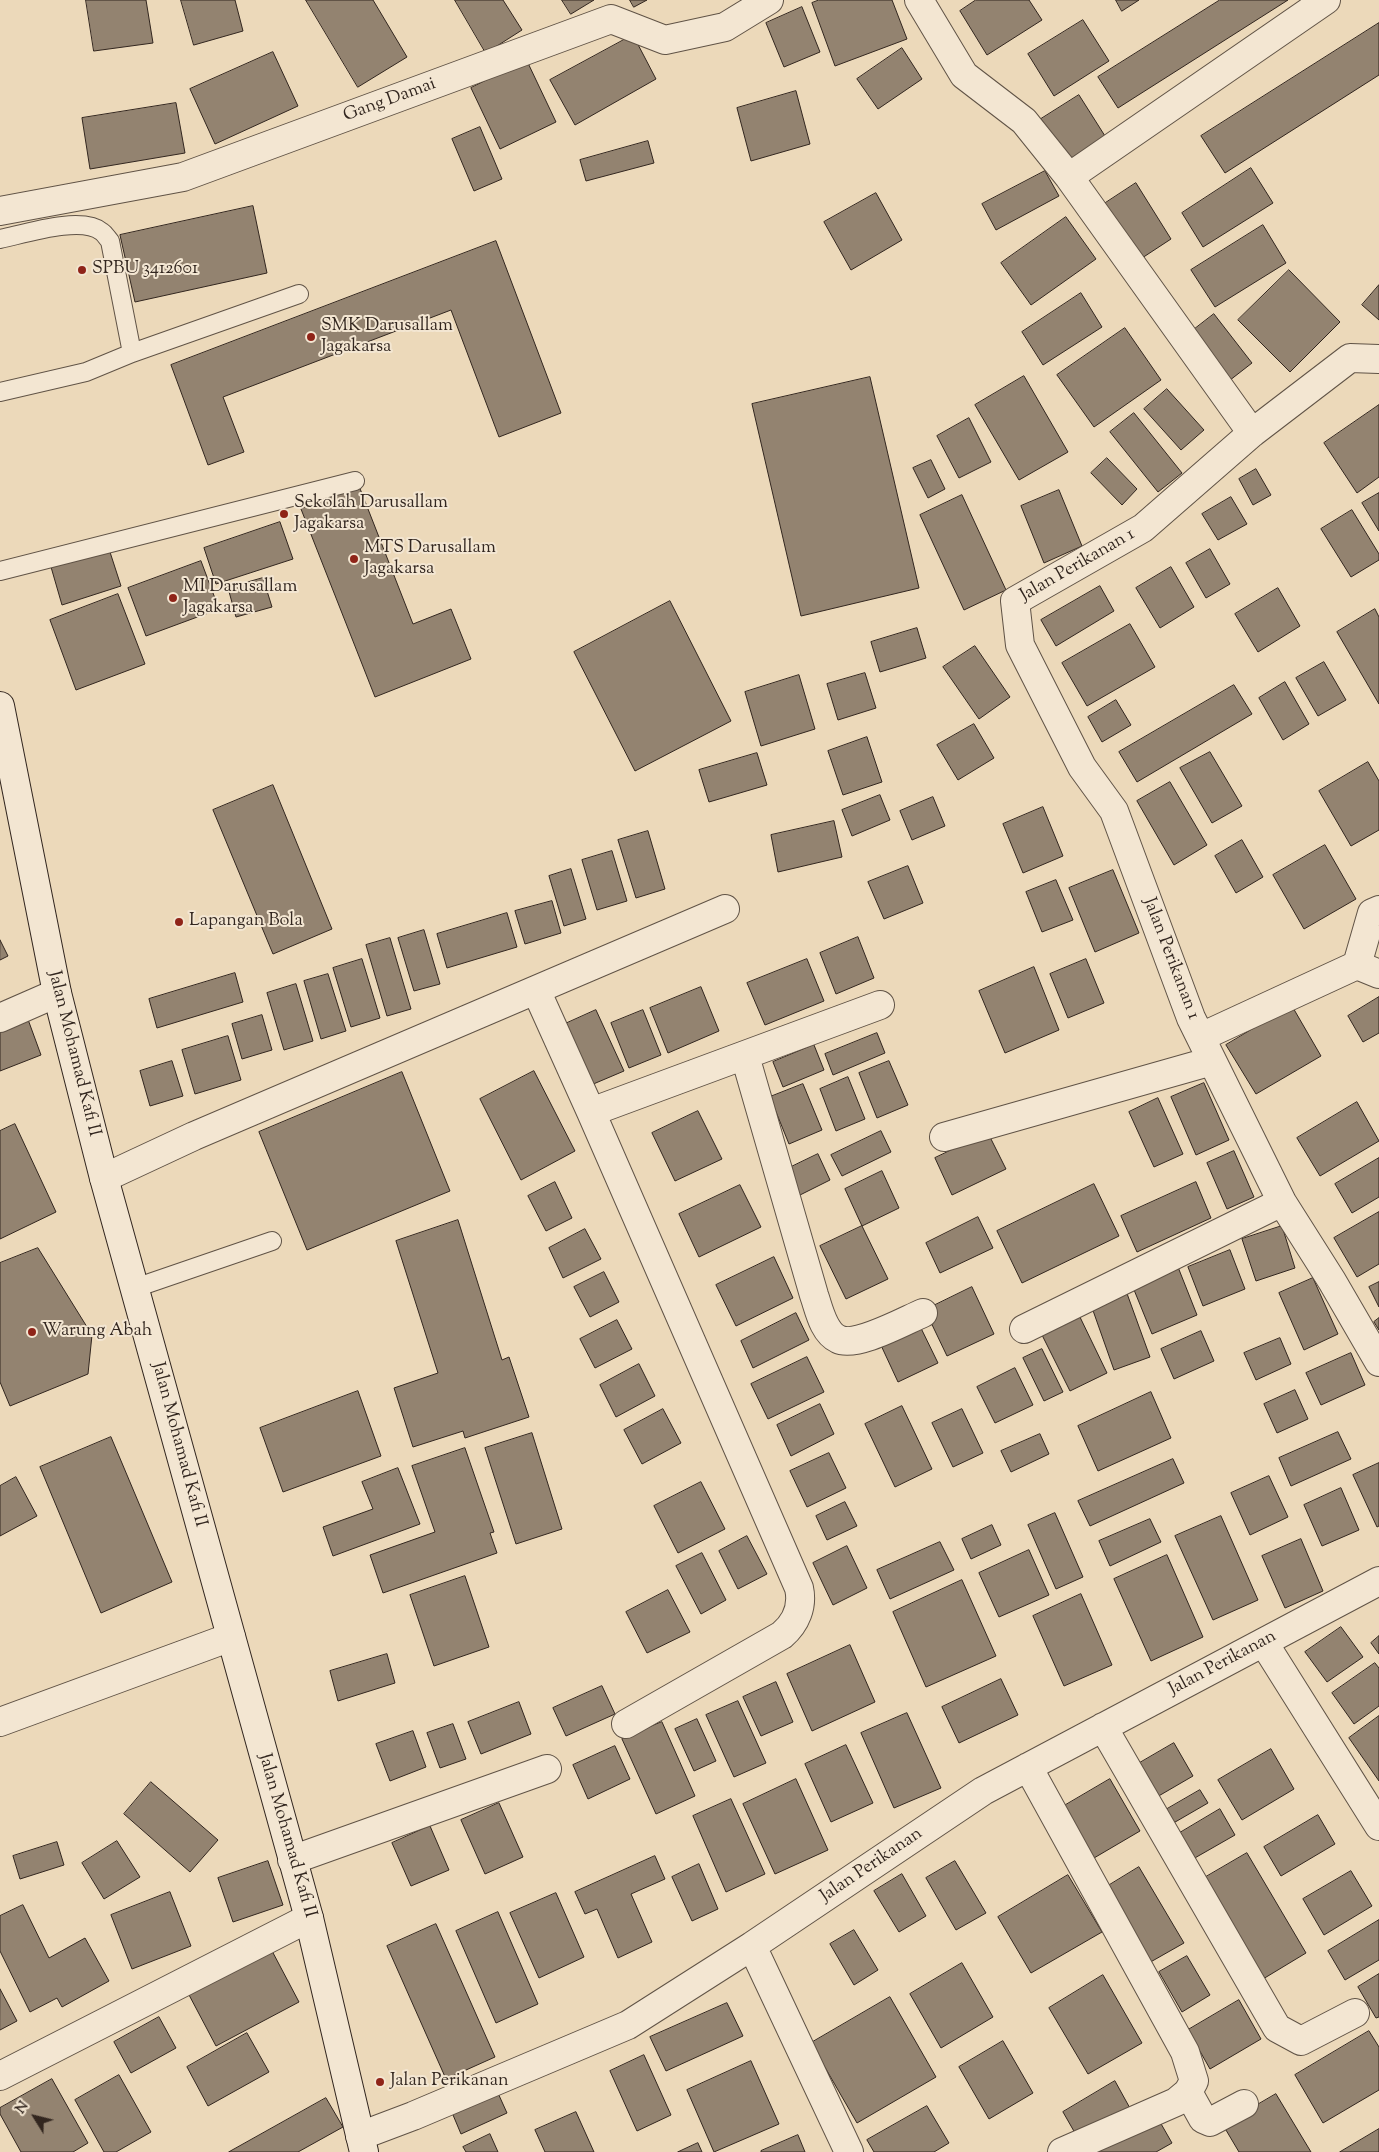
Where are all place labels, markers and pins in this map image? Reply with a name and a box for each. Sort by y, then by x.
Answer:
place label: SPBU 3412601 [92,259,198,281]
marker: SPBU 3412601 [76,264,88,276]
place label: SMK Darusallam Jagakarsa [321,316,453,358]
marker: SMK Darusallam Jagakarsa [305,331,317,343]
place label: Sekolah Darusallam Jagakarsa [294,493,448,536]
marker: Sekolah Darusallam Jagakarsa [278,508,290,520]
place label: MTS Darusallam Jagakarsa [364,538,496,580]
marker: MTS Darusallam Jagakarsa [348,553,360,565]
place label: MI Darusallam Jagakarsa [183,577,297,620]
marker: MI Darusallam Jagakarsa [167,592,179,604]
place label: Lapangan Bola [189,911,303,933]
marker: Lapangan Bola [173,916,185,928]
place label: Warung Abah [42,1321,152,1343]
marker: Warung Abah [26,1326,38,1338]
place label: Jalan Perikanan [390,2071,509,2093]
marker: Jalan Perikanan [374,2076,386,2088]

